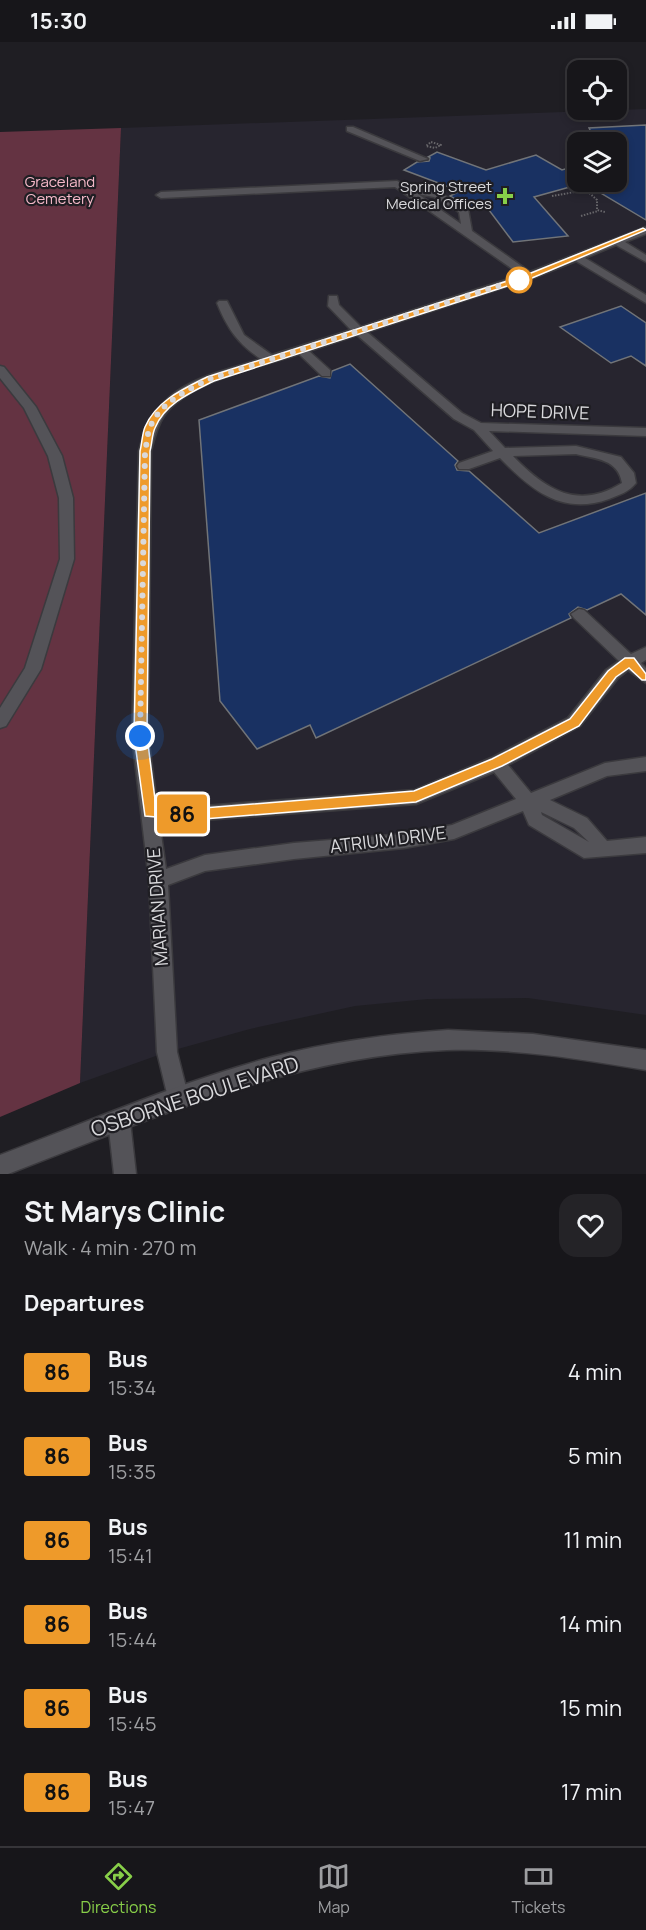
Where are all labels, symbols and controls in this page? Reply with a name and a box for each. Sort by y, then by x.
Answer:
text: 15:30 [30,6,87,36]
map controls [567,60,627,192]
button: locate [567,60,627,120]
button: layers [567,132,627,192]
park label: Graceland Cemetery [25,171,95,209]
place label: Spring Street Medical Offices [386,176,492,214]
marker: Spring Street Medical Offices [496,187,514,205]
unlabelled marker [506,267,532,293]
street label: HOPE DRIVE [490,397,590,425]
your location [125,721,155,751]
line badge: 86 [155,794,209,834]
text: 86 [169,800,195,828]
street label: ATRIUM DRIVE [328,820,447,858]
street label: MARIAN DRIVE [141,847,173,967]
street label: OSBORNE BOULEVARD [87,1049,302,1143]
text: St Marys Clinic [24,1192,225,1230]
button: heart [559,1194,622,1257]
text: Walk · 4 min · 270 m [24,1234,196,1261]
text: Departures [24,1288,144,1318]
text: Bus [108,1344,148,1374]
text: 4 min [568,1357,622,1387]
text: 86 [44,1358,70,1386]
text: 15:34 [108,1374,156,1401]
text: Bus [108,1428,148,1458]
text: 5 min [568,1441,622,1471]
text: 86 [44,1442,70,1470]
text: 15:35 [108,1458,156,1485]
text: Bus [108,1512,148,1542]
text: 11 min [564,1525,622,1555]
text: 86 [44,1526,70,1554]
text: 15:41 [108,1542,153,1569]
text: Bus [108,1596,148,1626]
text: 14 min [559,1609,622,1639]
text: 86 [44,1610,70,1638]
text: 15:44 [108,1626,157,1653]
text: Bus [108,1680,148,1710]
text: 15 min [559,1693,622,1723]
text: 86 [44,1694,70,1722]
text: 15:45 [108,1710,157,1737]
text: Bus [108,1764,148,1794]
text: 17 min [561,1777,622,1807]
text: 86 [44,1778,70,1806]
text: 15:47 [108,1794,155,1821]
tab: Directions [81,1860,156,1918]
tab: Map [317,1860,350,1918]
tab: Tickets [511,1860,565,1918]

